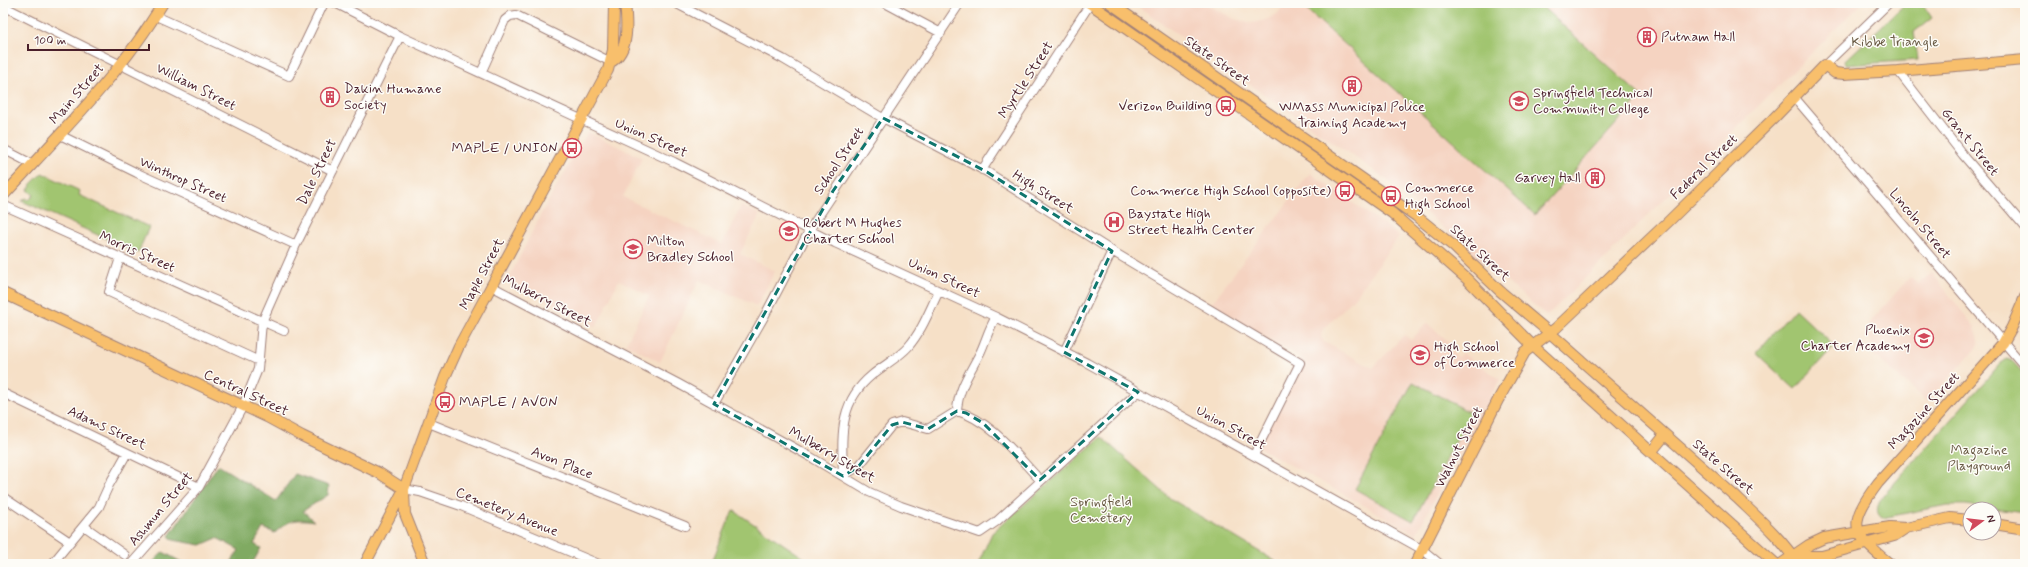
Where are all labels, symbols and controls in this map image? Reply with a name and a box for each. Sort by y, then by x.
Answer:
scale bar [28,26,149,52]
building icon: Putnam Hall [1636,26,1658,48]
place label: Putnam Hall [1661,28,1735,46]
street label: State Street [1181,32,1254,91]
text: 100 m [34,33,66,49]
park label: Kibbe Triangle [1851,33,1939,51]
street label: Myrtle Street [994,38,1058,122]
street label: Main Street [46,59,109,128]
street label: William Street [153,59,239,115]
building icon: WMass Municipal Police Training Academy [1341,75,1363,97]
place label: Dakin Humane Society [344,80,442,114]
place label: Springfield Technical Community College [1533,84,1653,118]
building icon: Dakin Humane Society [319,86,341,108]
school or university icon: Springfield Technical Community College [1508,90,1530,112]
bus stop icon: Verizon Building [1215,95,1237,117]
place label: Verizon Building [1119,97,1212,116]
place label: WMass Municipal Police Training Academy [1279,98,1425,134]
street label: Grant Street [1937,104,2003,180]
street label: Union Street [612,114,690,162]
street label: School Street [810,124,868,198]
street label: Federal Street [1666,130,1742,204]
street label: Dale Street [293,136,341,208]
bus stop icon: MAPLE / UNION [561,137,583,159]
place label: MAPLE / UNION [451,139,558,157]
street label: Winthrop Street [136,153,230,207]
street label: High Street [1008,166,1078,220]
building icon: Garvey Hall [1584,167,1606,189]
place label: Garvey Hall [1515,169,1581,187]
place label: Commerce High School [1405,179,1475,215]
bus stop icon: Commerce High School (opposite) [1334,180,1356,202]
place label: Commerce High School (opposite) [1130,182,1331,200]
bus stop icon: Commerce High School [1380,185,1402,207]
street label: Lincoln Street [1885,185,1955,263]
place label: Baystate High Street Health Center [1128,205,1255,239]
hospital icon: Baystate High Street Health Center [1103,211,1125,233]
place label: Robert M Hughes Charter School [803,214,902,248]
school or university icon: Robert M Hughes Charter School [778,220,800,242]
street label: State Street [1446,220,1515,286]
street label: Morris Street [96,227,178,277]
place label: Milton Bradley School [647,232,734,266]
street label: Maple Street [456,234,509,313]
school or university icon: Milton Bradley School [622,238,644,260]
street label: Union Street [905,254,983,303]
street label: Mulberry Street [499,271,595,332]
place label: Phoenix Charter Academy [1801,321,1910,355]
school or university icon: Phoenix Charter Academy [1913,327,1935,349]
place label: High School of Commerce [1434,338,1515,372]
school or university icon: High School of Commerce [1409,344,1431,366]
street label: Central Street [201,366,292,421]
street label: Magazine Street [1884,368,1965,455]
bus stop icon: MAPLE / AVON [434,391,456,413]
place label: MAPLE / AVON [459,393,558,411]
street label: Union Street [1193,401,1270,455]
street label: Adams Street [65,402,150,454]
street label: Walnut Street [1431,403,1487,491]
street label: Mulberry Street [785,423,879,488]
street label: State Street [1688,435,1758,499]
park label: Magazine Playground [1947,441,2011,475]
street label: Avon Place [528,442,596,484]
street label: Ashmun Street [125,468,197,550]
street label: Cemetery Avenue [453,483,561,541]
park label: Springfield Cemetery [1070,493,1132,527]
north arrow [1962,501,2002,541]
text: N [1983,513,1998,524]

